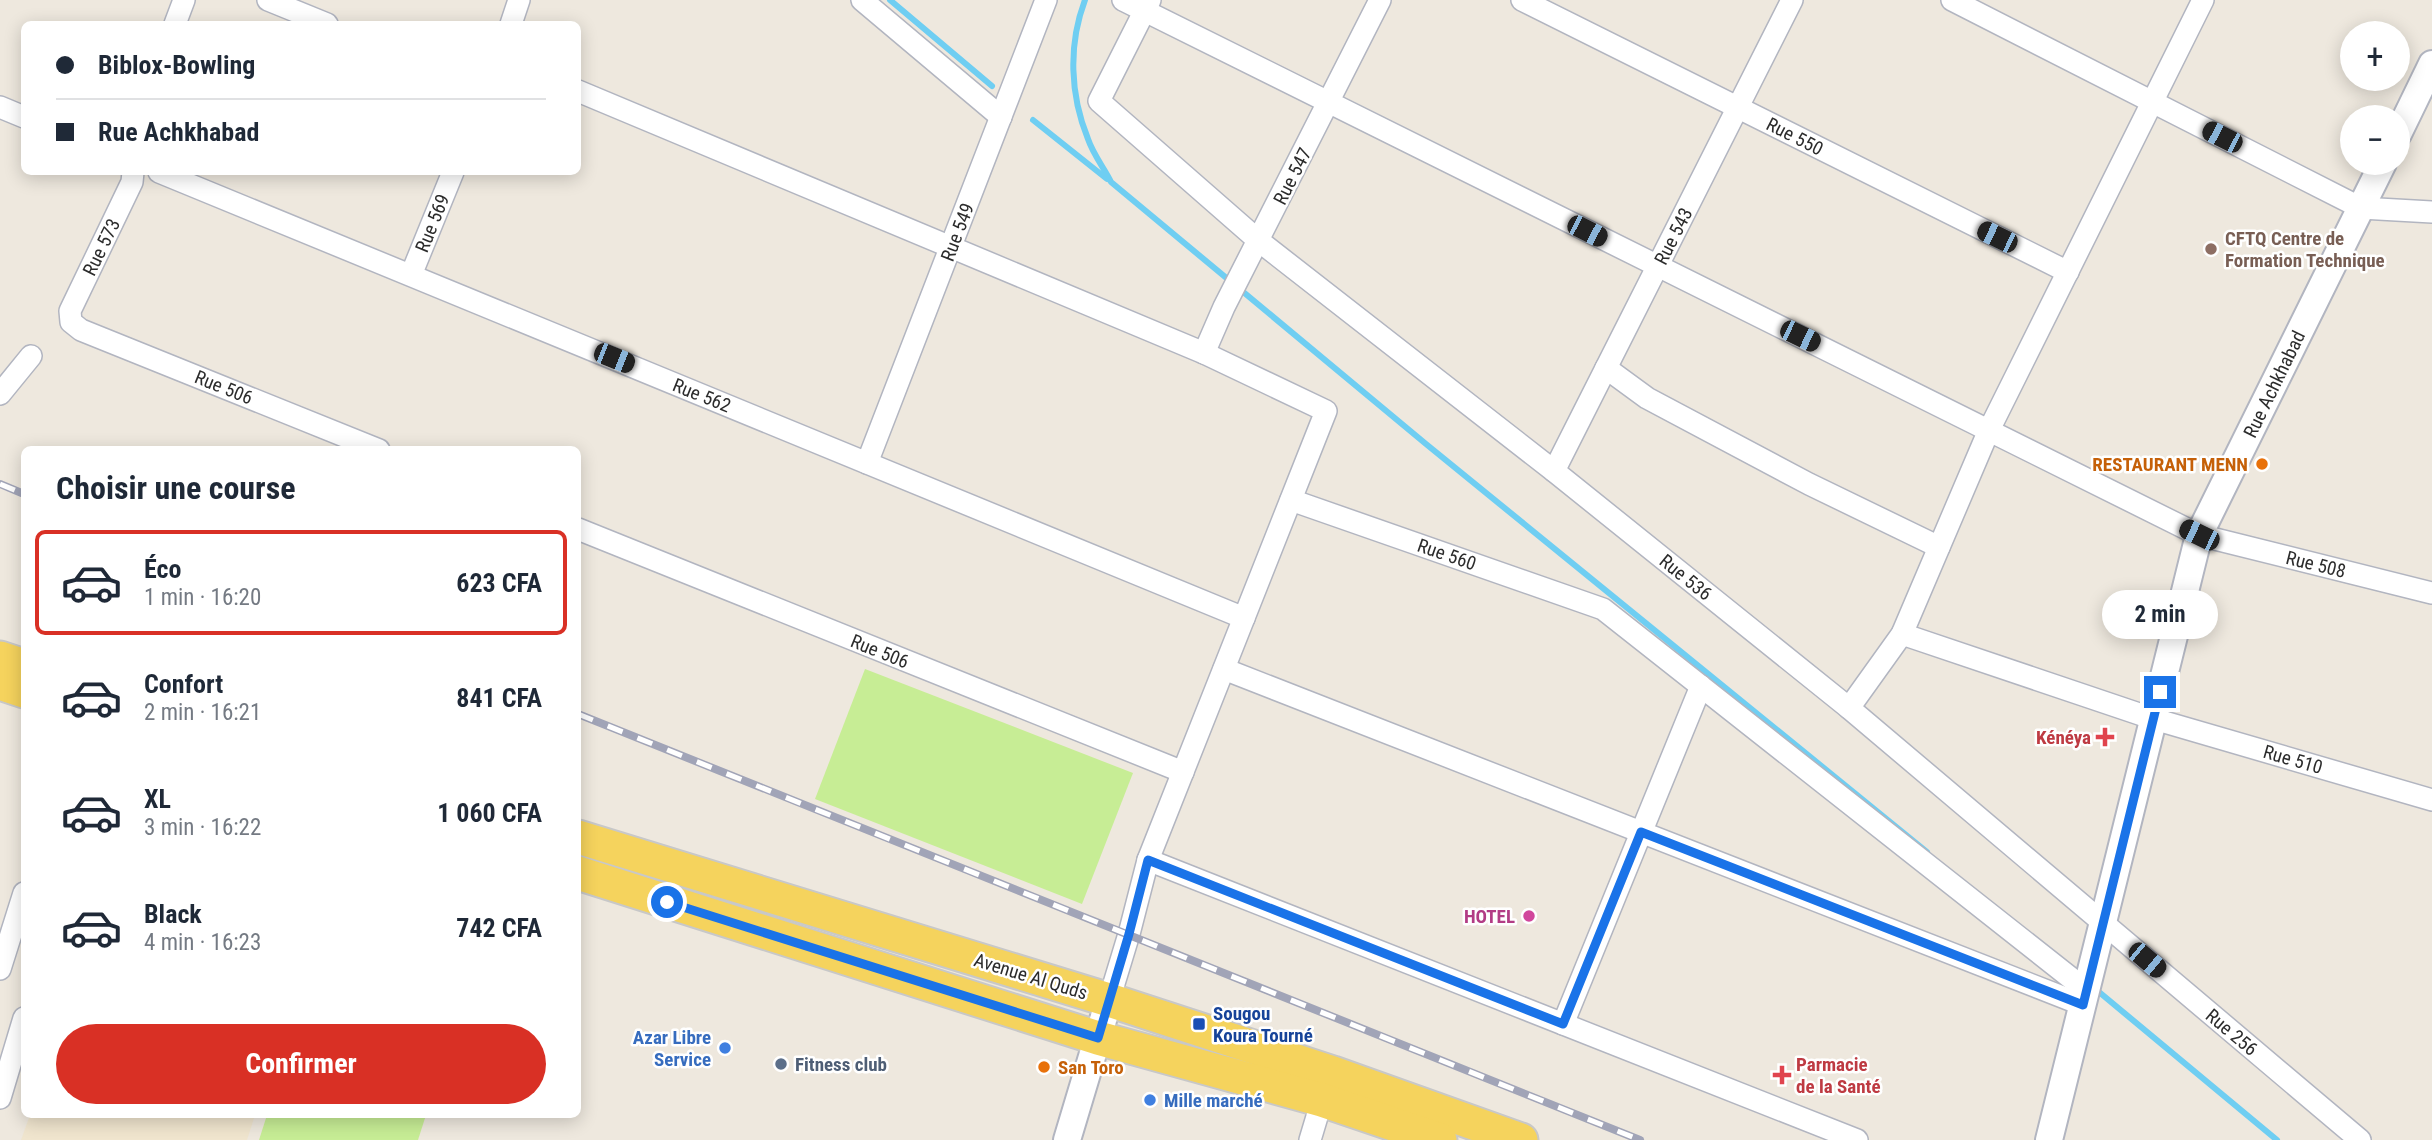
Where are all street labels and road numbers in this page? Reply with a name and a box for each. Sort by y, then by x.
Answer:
street label: Rue 550 [1763,112,1827,160]
street label: Rue 547 [1268,144,1316,208]
street label: Rue 569 [410,191,454,256]
street label: Rue 549 [936,200,979,265]
street label: Rue 543 [1649,204,1697,268]
street label: Rue 573 [78,215,125,280]
street label: Rue Achkhabad [2239,327,2310,441]
street label: Rue 506 [191,365,256,409]
street label: Rue 562 [669,373,734,417]
street label: Rue 560 [1414,534,1479,575]
street label: Rue 508 [2284,546,2348,583]
street label: Rue 536 [1655,549,1717,605]
street label: Rue 506 [847,629,912,673]
street label: Rue 510 [2261,740,2325,779]
street label: Avenue Al Quds [971,948,1090,1005]
street label: Rue 256 [2201,1004,2262,1061]

